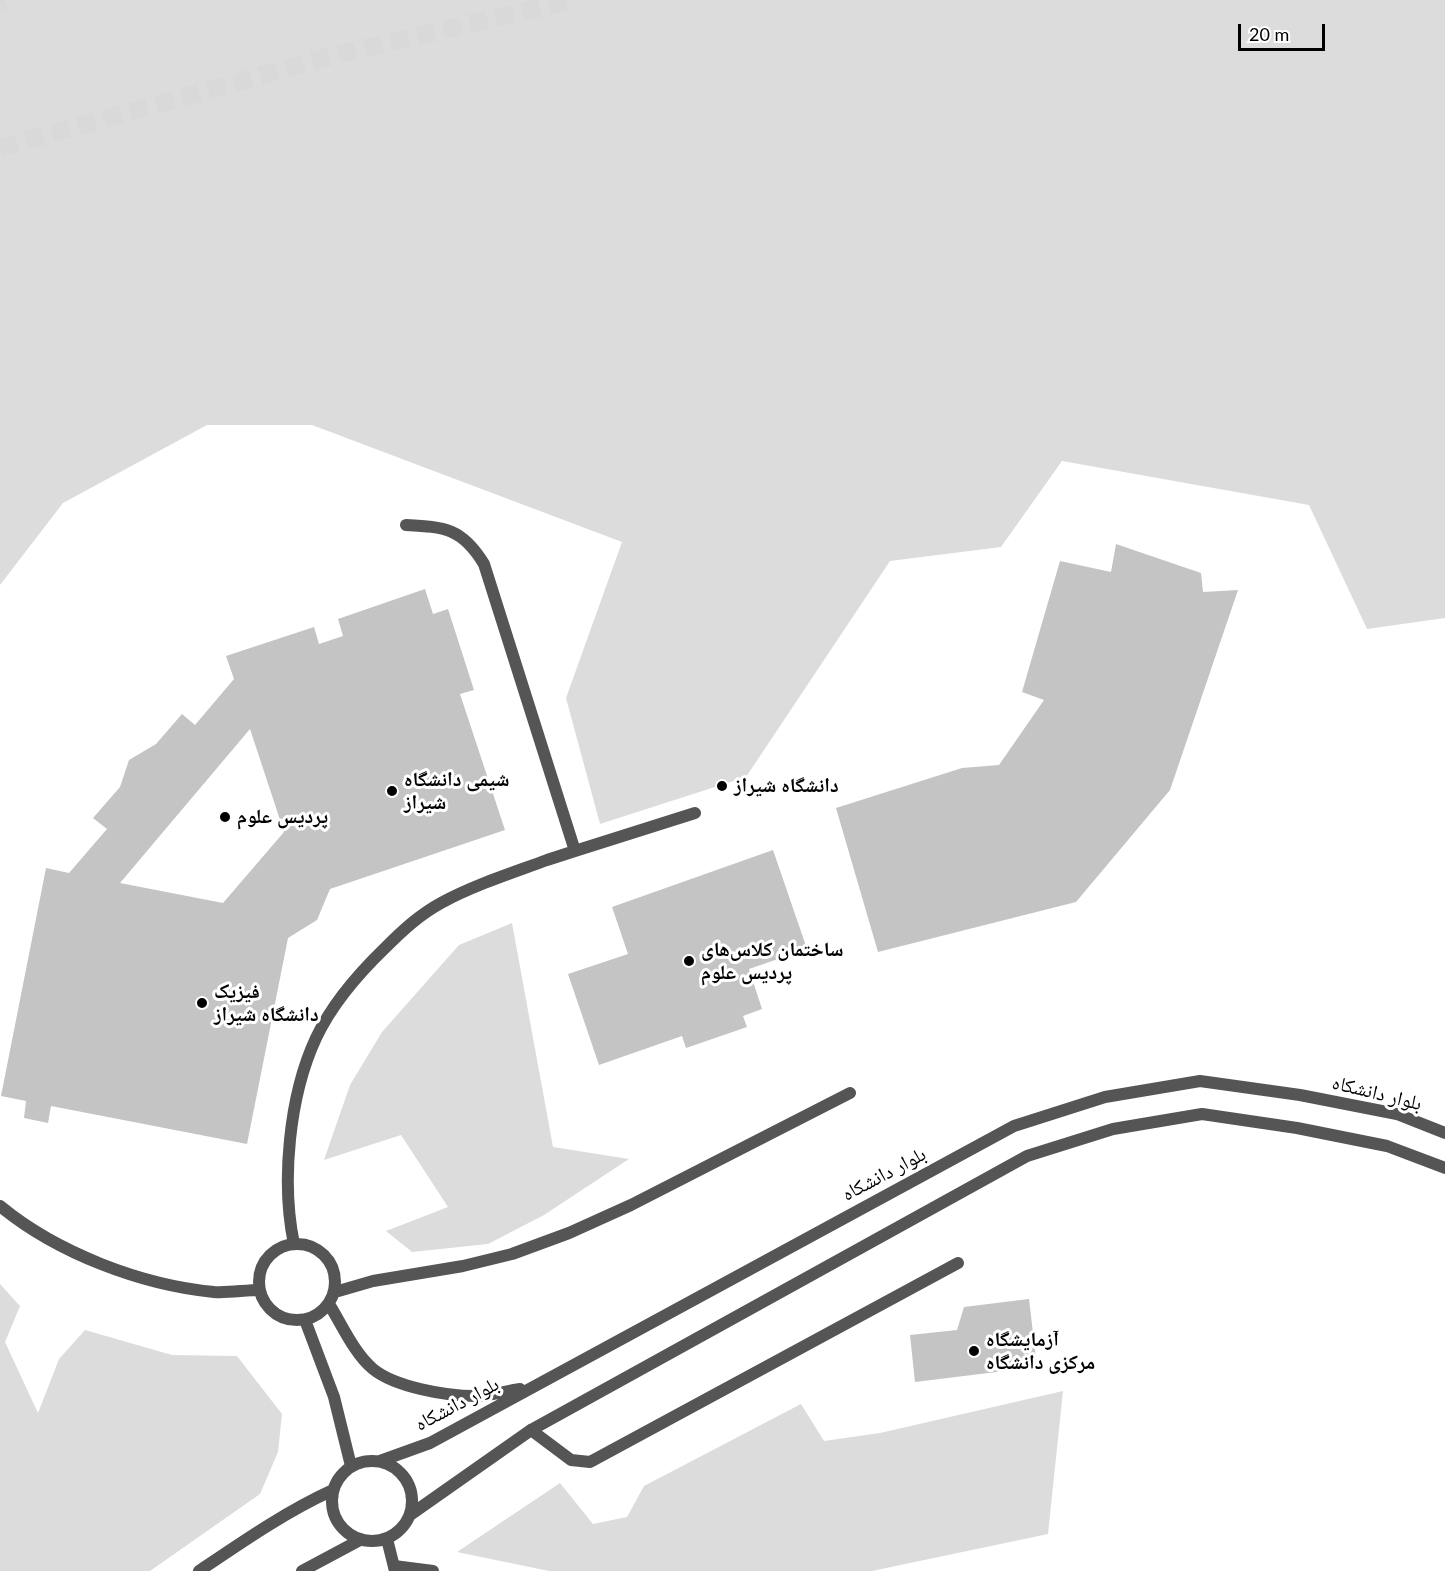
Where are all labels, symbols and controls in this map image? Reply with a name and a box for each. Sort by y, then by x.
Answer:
scale bar [1241,12,1328,50]
text: 20 m [1249,23,1289,45]
place label: شیمى دانشگاه شیراز [404,768,510,815]
place label: دانشگاه شیراز [734,774,839,798]
marker: دانشگاه شیراز [715,779,729,793]
marker: شیمى دانشگاه شیراز [385,784,399,798]
place label: پردیس علوم [237,805,328,829]
marker: پردیس علوم [218,810,232,824]
place label: ساختمان کلاس‌های پردیس علوم [701,938,843,985]
marker: ساختمان کلاس‌های پردیس علوم [682,954,696,968]
place label: فیزیک دانشگاه شیراز [214,980,319,1027]
marker: فیزیک دانشگاه شیراز [195,996,209,1010]
street label: بلوار دانشکاه [1330,1070,1424,1116]
street label: بلوار دانشکاه [838,1142,930,1206]
place label: آزمایشگاه مرکزی دانشگاه [986,1328,1095,1375]
marker: آزمایشگاه مرکزی دانشگاه [967,1344,981,1358]
street label: بلوار دانشکاه [411,1372,503,1436]

